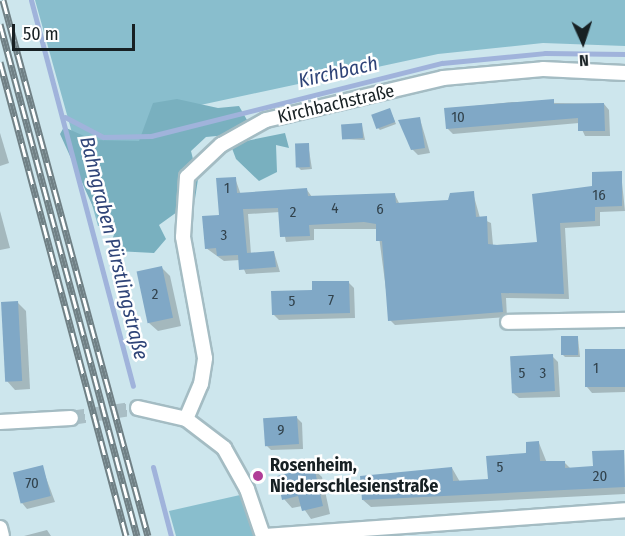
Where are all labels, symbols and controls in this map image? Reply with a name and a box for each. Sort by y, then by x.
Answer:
scale bar [15,12,138,50]
north arrow [553,12,613,72]
text: 50 m [23,23,59,45]
water label: Kirchbach [296,51,380,93]
text: N [579,51,589,70]
street label: Kirchbachstraße [276,80,396,128]
house number: 10 [451,109,465,127]
water label: Bahngraben Pürstlingstraße [75,134,153,362]
house number: 1 [224,180,230,198]
house number: 16 [592,187,606,205]
house number: 4 [331,200,339,218]
house number: 6 [376,201,384,219]
house number: 2 [290,204,296,222]
house number: 3 [221,227,227,245]
house number: 2 [152,286,158,304]
house number: 7 [328,292,334,310]
house number: 5 [289,293,295,311]
house number: 1 [593,360,599,378]
house number: 5 [519,365,525,383]
house number: 3 [540,365,546,383]
house number: 9 [277,422,285,440]
place label: Rosenheim, Niederschlesienstraße [270,455,438,498]
house number: 5 [497,459,503,477]
house number: 20 [593,468,607,486]
marker: Rosenheim, Niederschlesienstraße [251,469,265,483]
house number: 70 [25,475,39,493]

